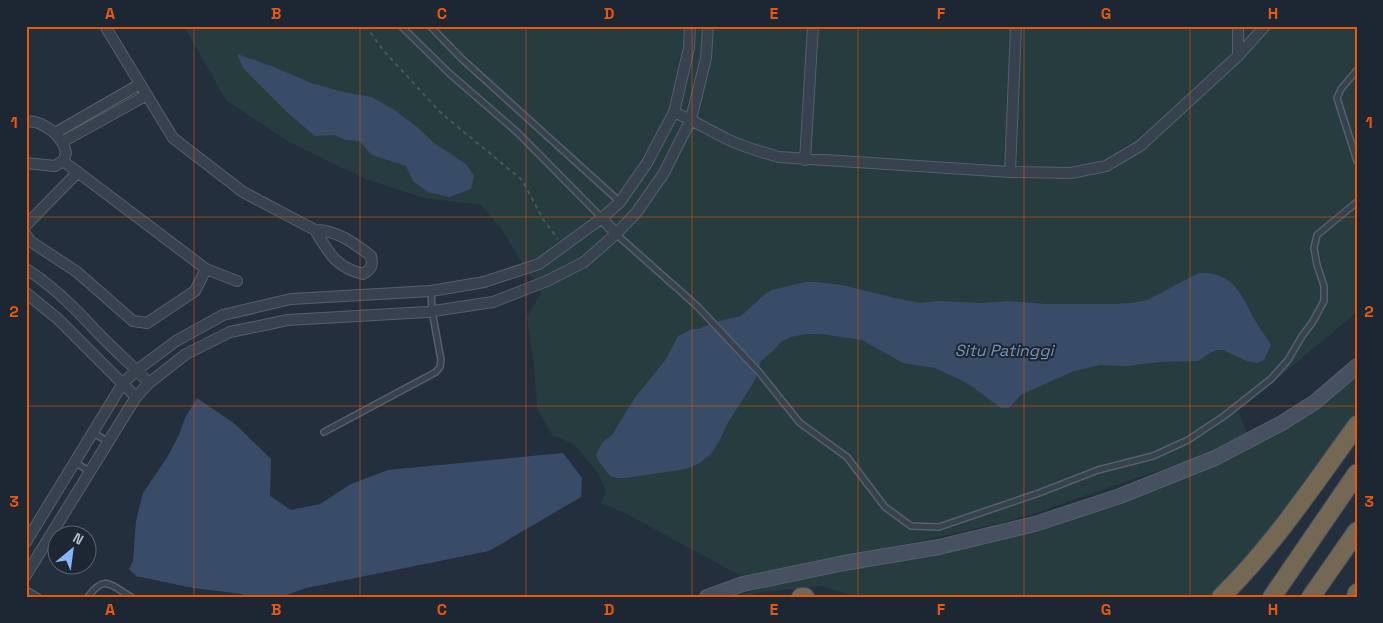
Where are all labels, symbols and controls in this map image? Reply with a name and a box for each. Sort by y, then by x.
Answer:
text: A [105,3,115,24]
text: B [271,3,281,24]
text: C [437,3,447,24]
text: D [604,3,614,24]
text: E [770,3,779,24]
text: F [937,3,946,24]
text: G [1101,3,1111,24]
text: H [1268,3,1278,24]
text: 1 [10,112,18,133]
text: 1 [1365,112,1373,133]
text: 2 [9,301,19,322]
text: 2 [1364,301,1374,322]
water label: Situ Patinggi [955,340,1055,361]
text: 3 [9,491,19,512]
text: 3 [1364,491,1374,512]
north arrow [48,526,98,576]
text: N [70,528,87,549]
text: A [105,599,115,620]
text: B [271,599,281,620]
text: C [437,599,447,620]
text: D [604,599,614,620]
text: E [770,599,779,620]
text: F [937,599,946,620]
text: G [1101,599,1111,620]
text: H [1268,599,1278,620]

